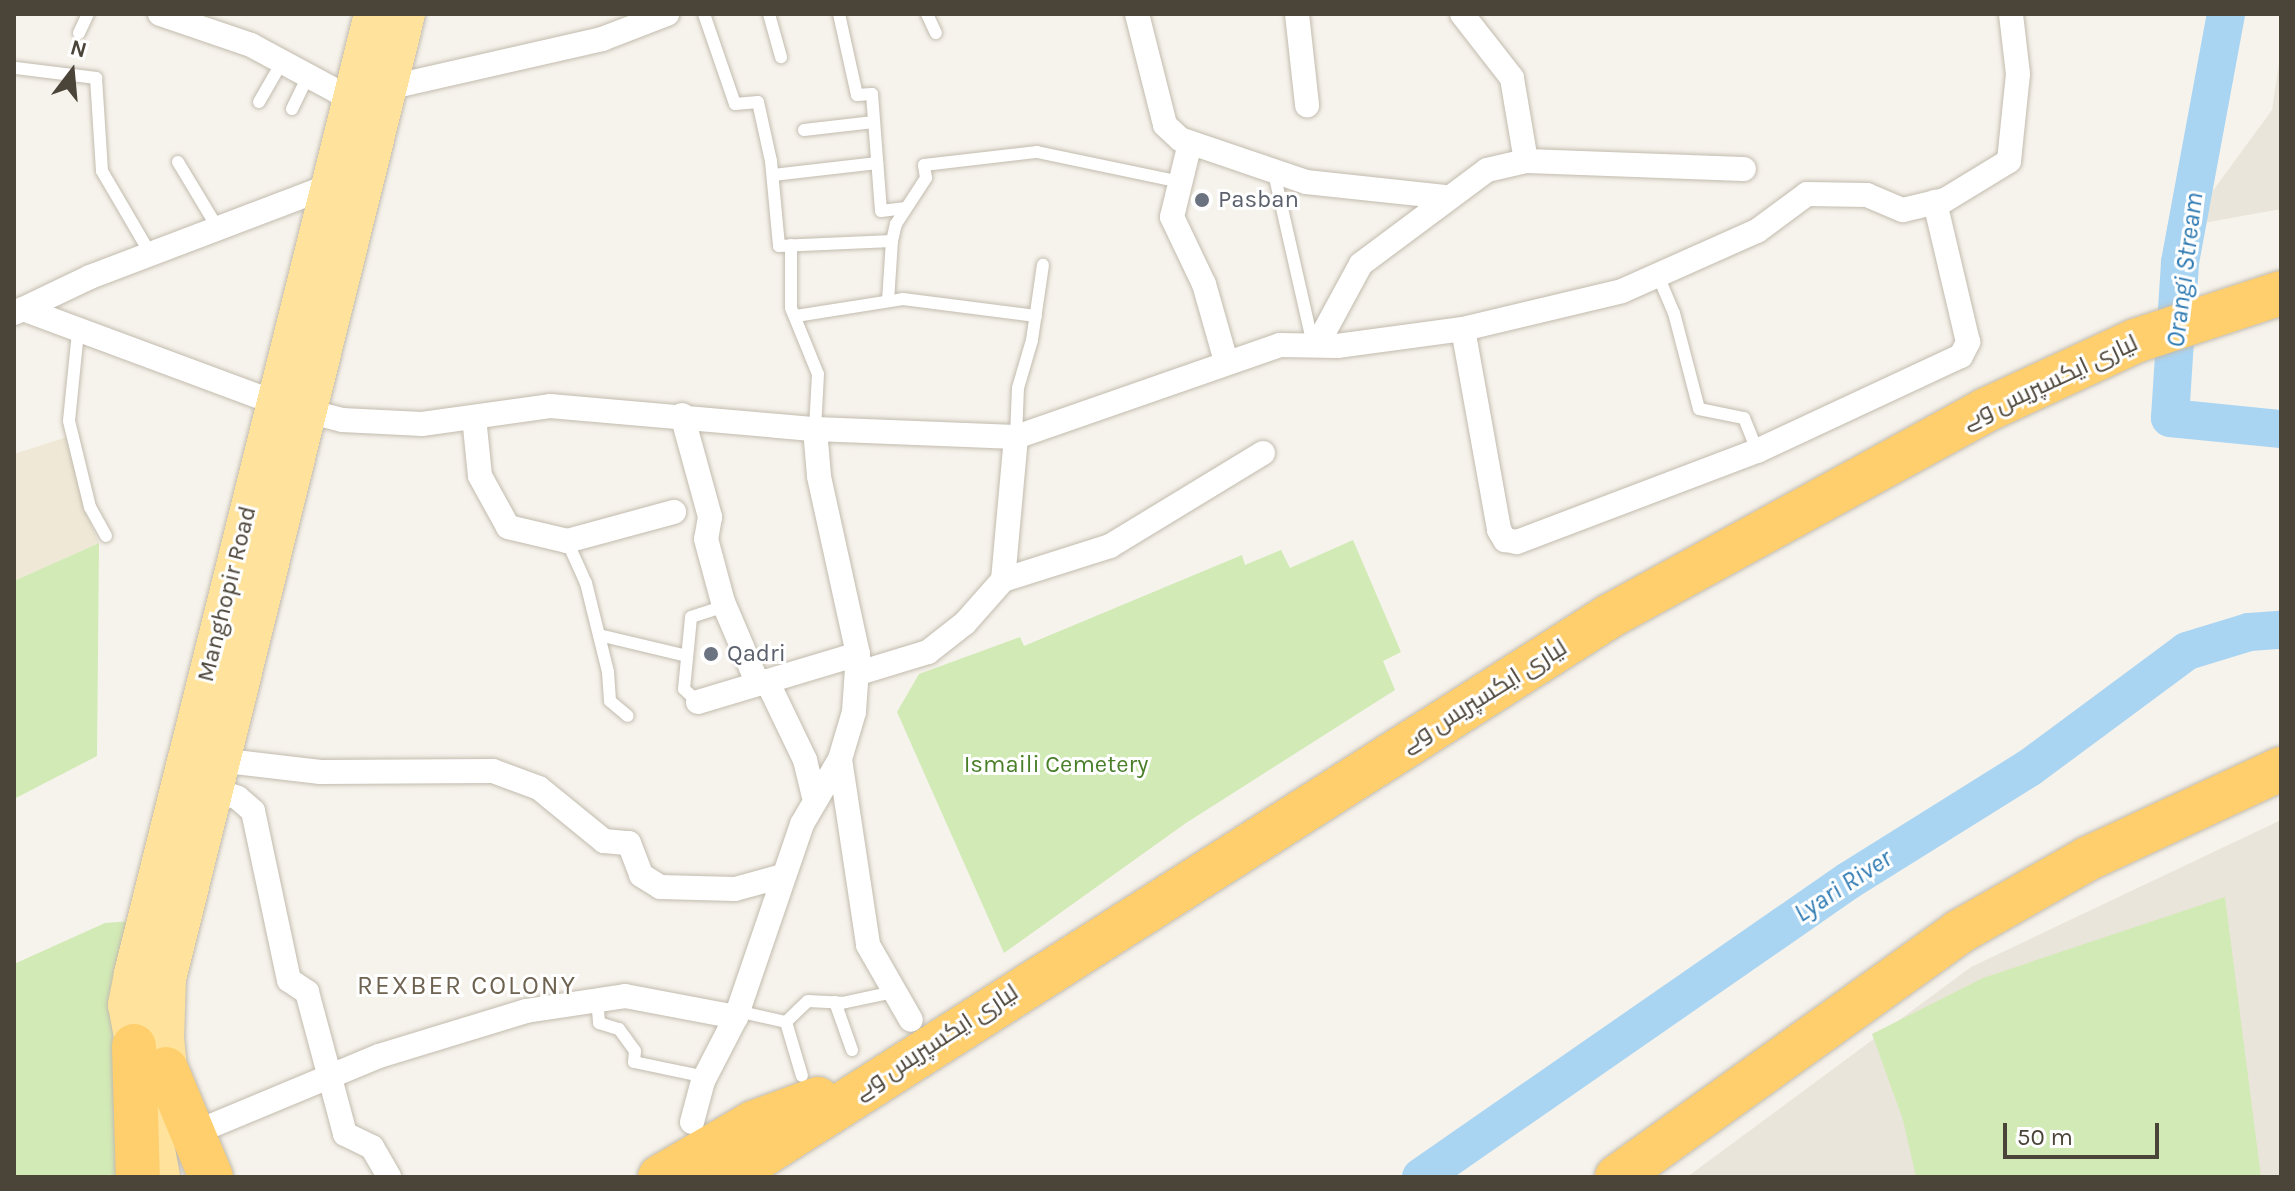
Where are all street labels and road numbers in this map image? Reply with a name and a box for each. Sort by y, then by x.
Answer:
street label: لیاری ایکسپریس وے [1958,329,2142,435]
street label: Manghopir Road [191,503,263,685]
street label: لیاری ایکسپریس وے [1396,633,1572,759]
street label: لیاری ایکسپریس وے [848,978,1024,1106]

